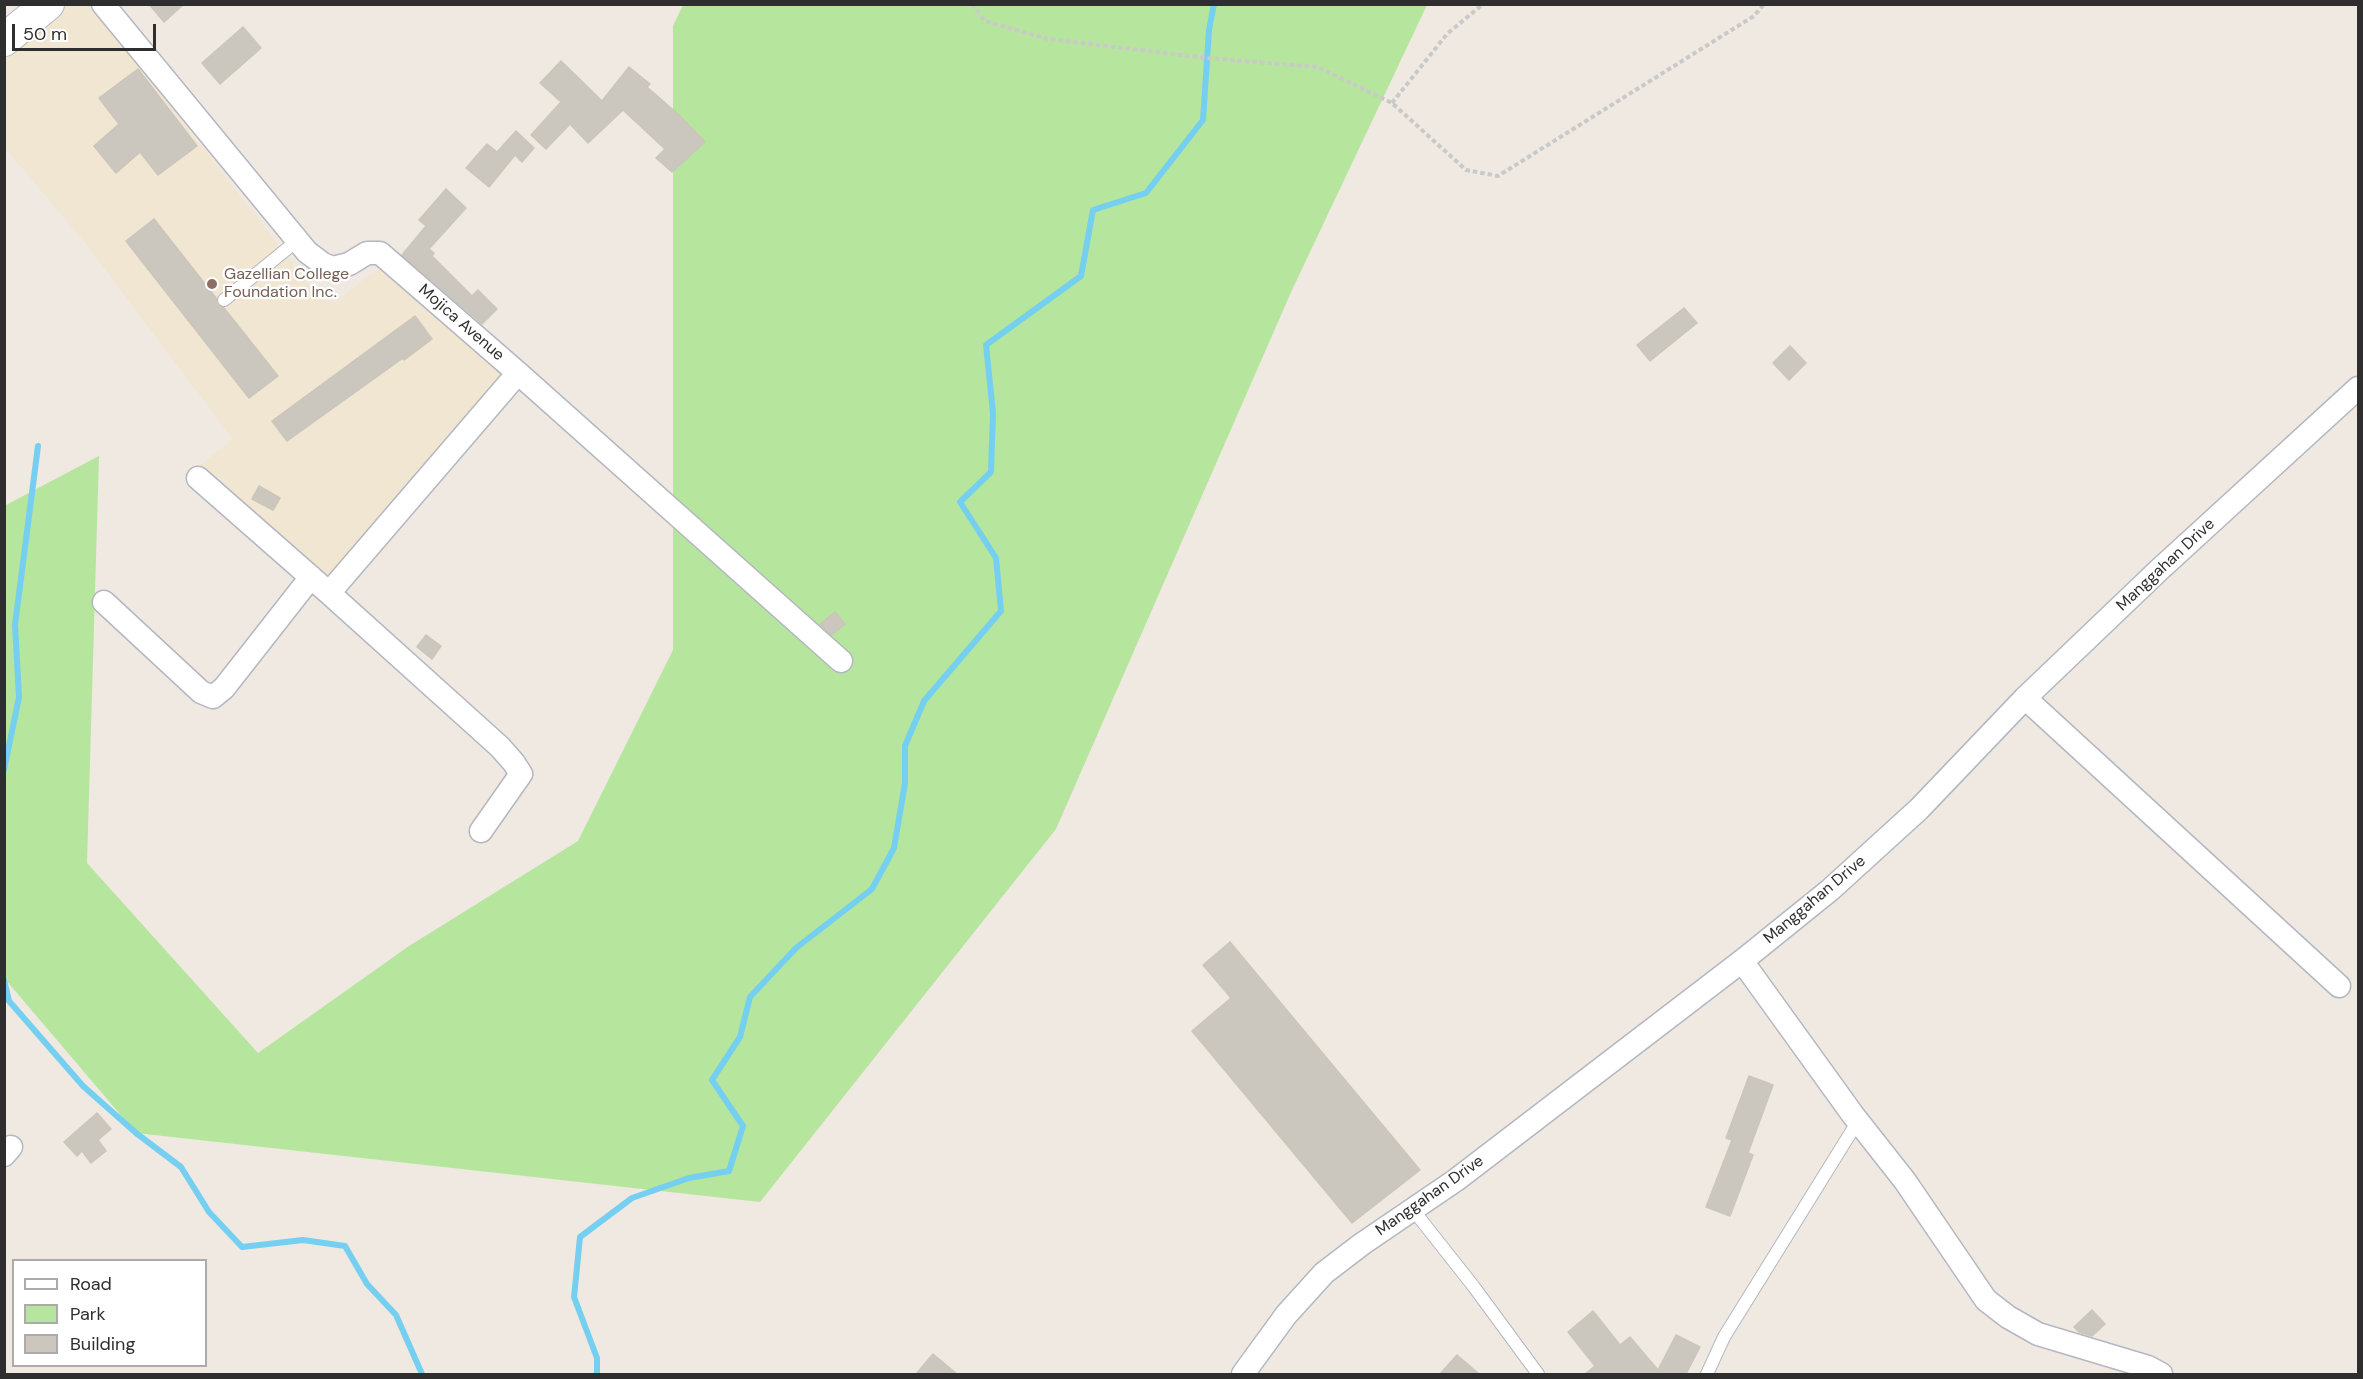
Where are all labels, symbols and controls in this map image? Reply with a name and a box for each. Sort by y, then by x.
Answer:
scale bar [15,12,159,50]
text: 50 m [23,22,67,46]
place label: Gazellian College Foundation Inc. [224,265,349,303]
marker: Gazellian College Foundation Inc. [205,277,219,291]
street label: Mojica Avenue [414,281,508,365]
street label: Manggahan Drive [2113,515,2219,615]
street label: Manggahan Drive [1760,852,1870,948]
street label: Manggahan Drive [1372,1152,1488,1240]
legend [12,1259,207,1367]
text: Road [70,1272,112,1296]
text: Park [70,1302,106,1326]
text: Building [70,1332,135,1356]

